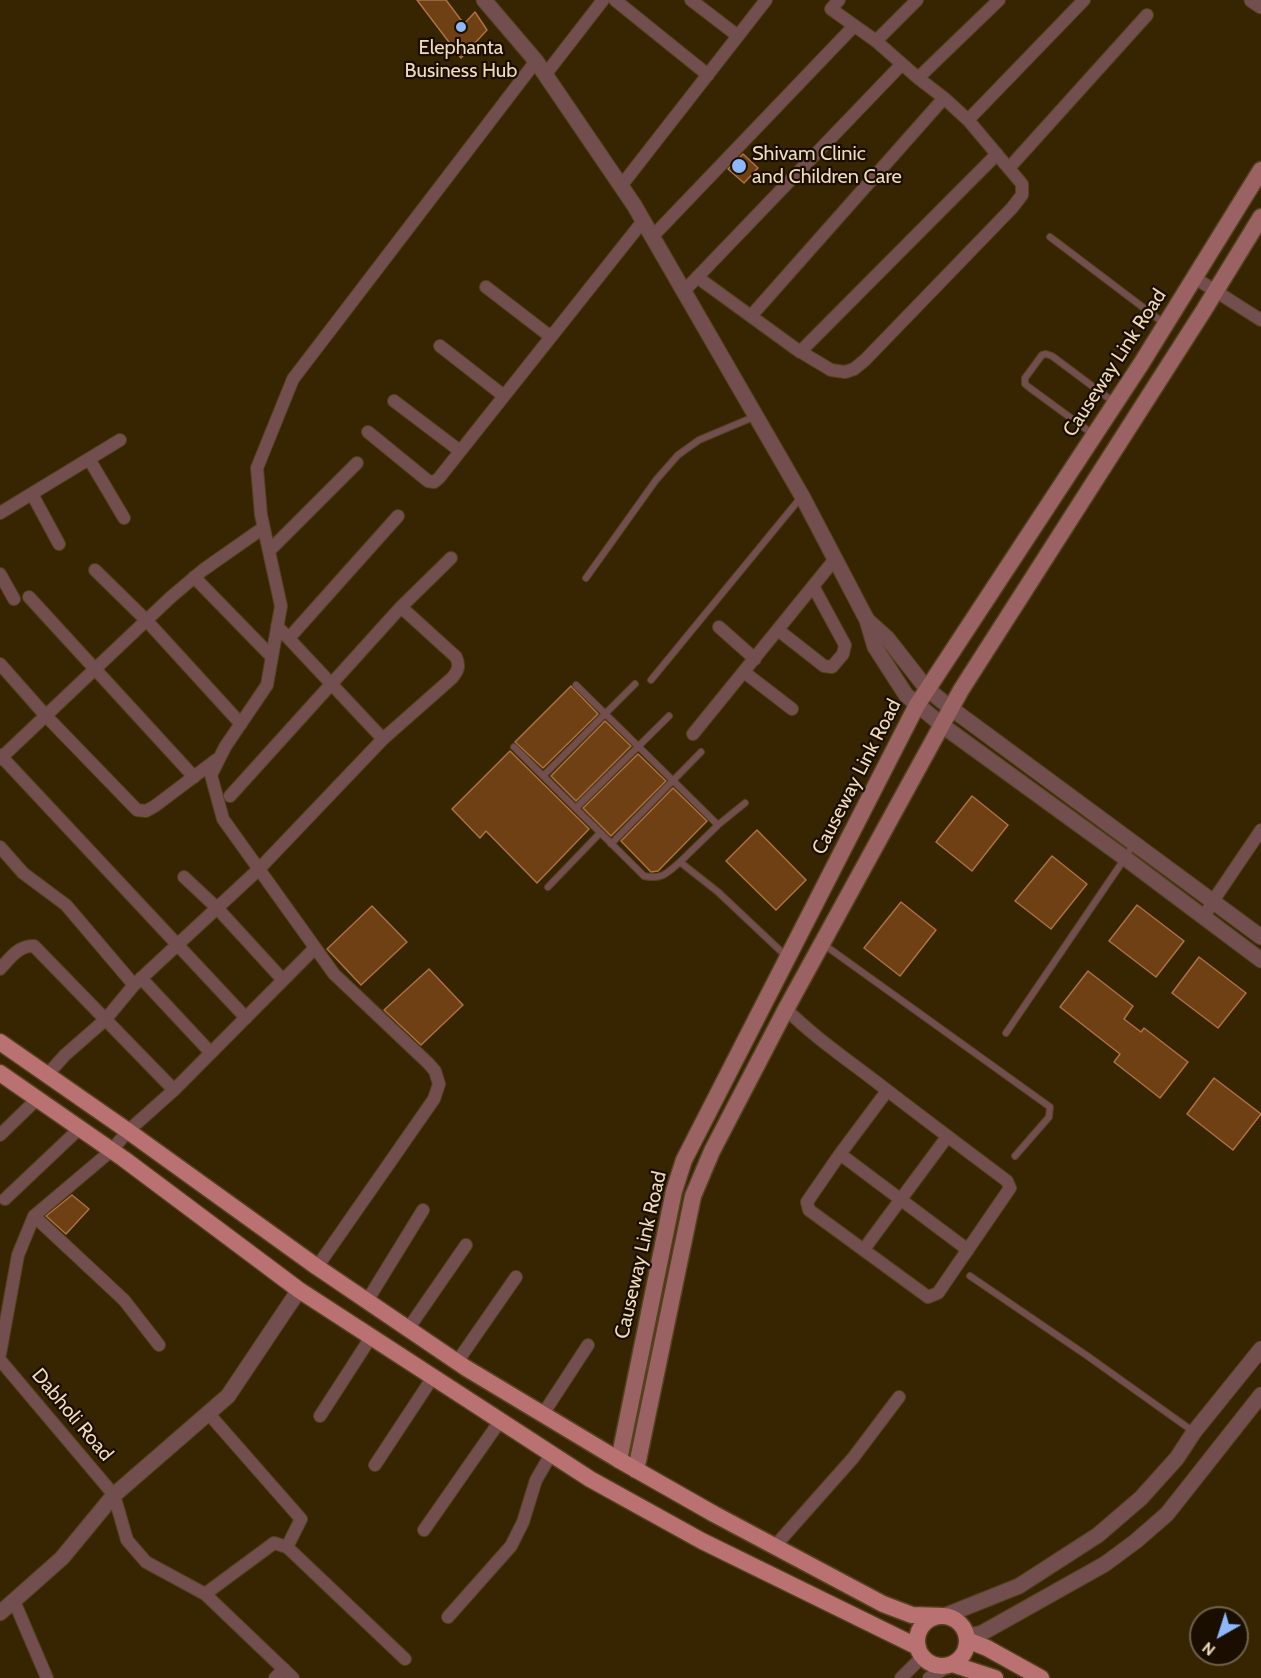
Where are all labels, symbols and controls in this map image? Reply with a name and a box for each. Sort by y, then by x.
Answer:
marker: Elephanta Business Hub [454,20,468,34]
place label: Elephanta Business Hub [405,36,517,83]
place label: Shivam Clinic and Children Care [752,142,902,189]
marker: Shivam Clinic and Children Care [730,157,748,175]
street label: Causeway Link Road [1058,285,1172,441]
street label: Causeway Link Road [807,695,907,859]
street label: Causeway Link Road [610,1169,672,1341]
street label: Dabholi Road [26,1364,118,1466]
north arrow [1189,1606,1249,1666]
text: N [1198,1638,1219,1660]

